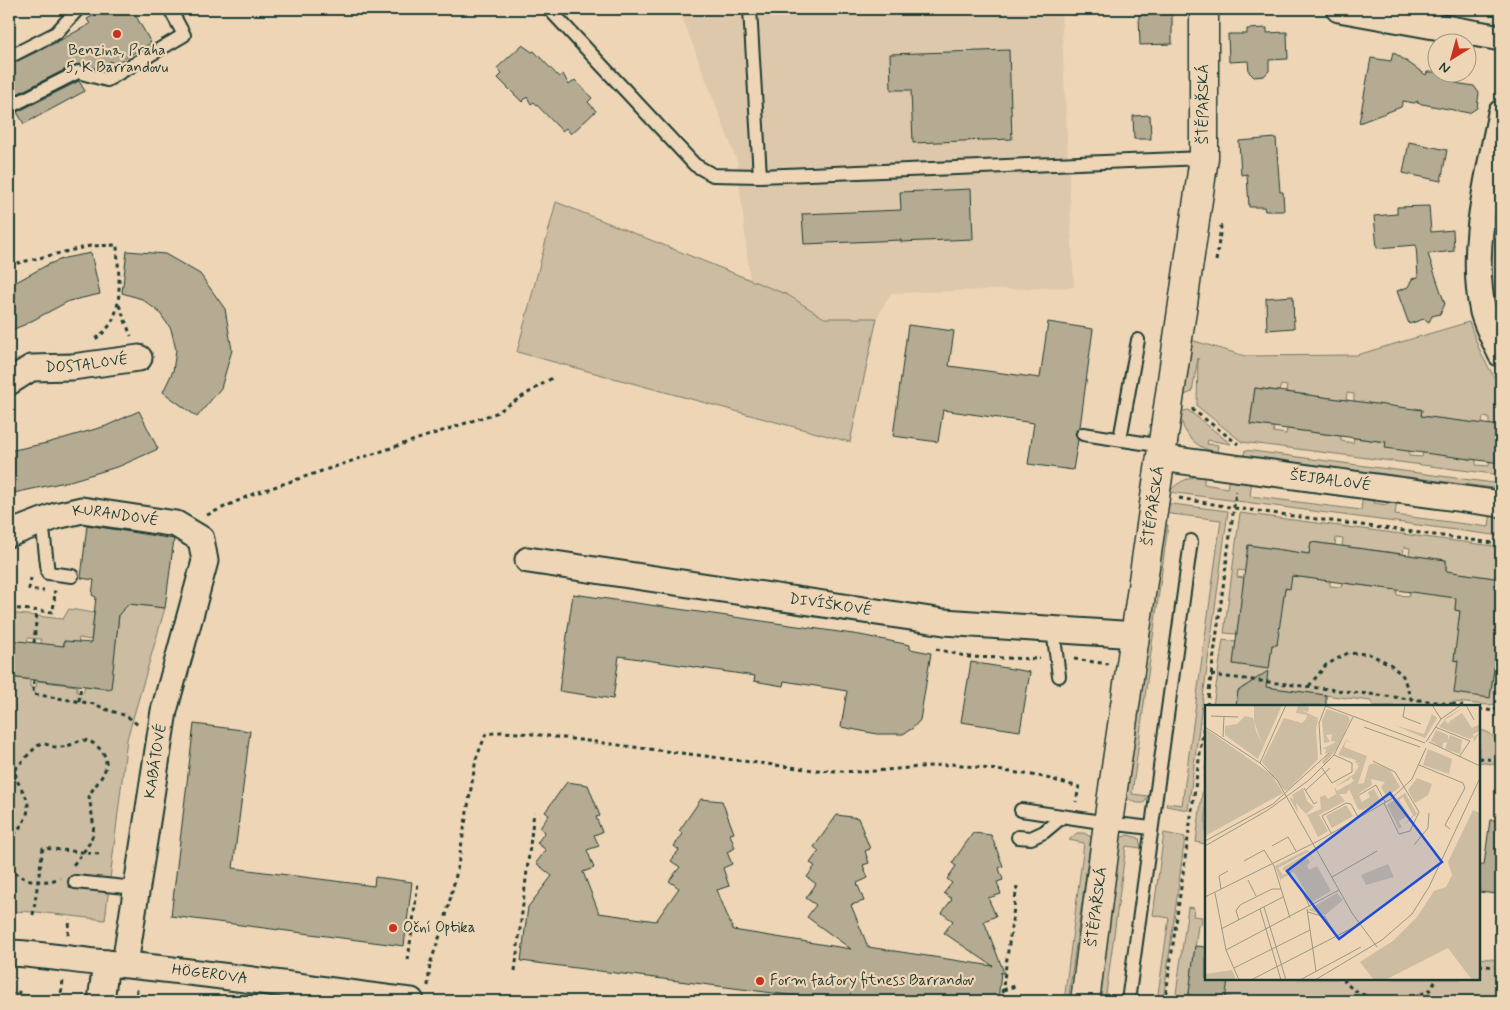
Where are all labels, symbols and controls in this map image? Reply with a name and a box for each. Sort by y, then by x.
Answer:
marker: Benzina, Praha 5, K Barrandovu [111,28,123,40]
north arrow [1428,32,1478,82]
place label: Benzina, Praha 5, K Barrandovu [66,41,169,78]
text: N [1436,58,1454,78]
street label: ŠTĚPAŘSKÁ [1193,64,1214,144]
street label: DOSTALOVÉ [45,349,129,378]
street label: ŠTĚPAŘSKÁ [1138,464,1169,547]
street label: ŠEJBALOVÉ [1289,466,1372,496]
street label: KURANDOVÉ [71,500,160,531]
street label: DIVÍŠKOVÉ [788,589,874,621]
inset map [1205,705,1480,980]
street label: KABÁTOVÉ [139,722,172,800]
street label: ŠTĚPAŘSKÁ [1082,866,1112,948]
place label: Oční Optika [403,918,476,938]
marker: Oční Optika [387,922,399,934]
street label: HÖGEROVA [171,960,249,989]
place label: Form factory fitness Barrandov [770,971,975,991]
marker: Form factory fitness Barrandov [754,975,766,987]

